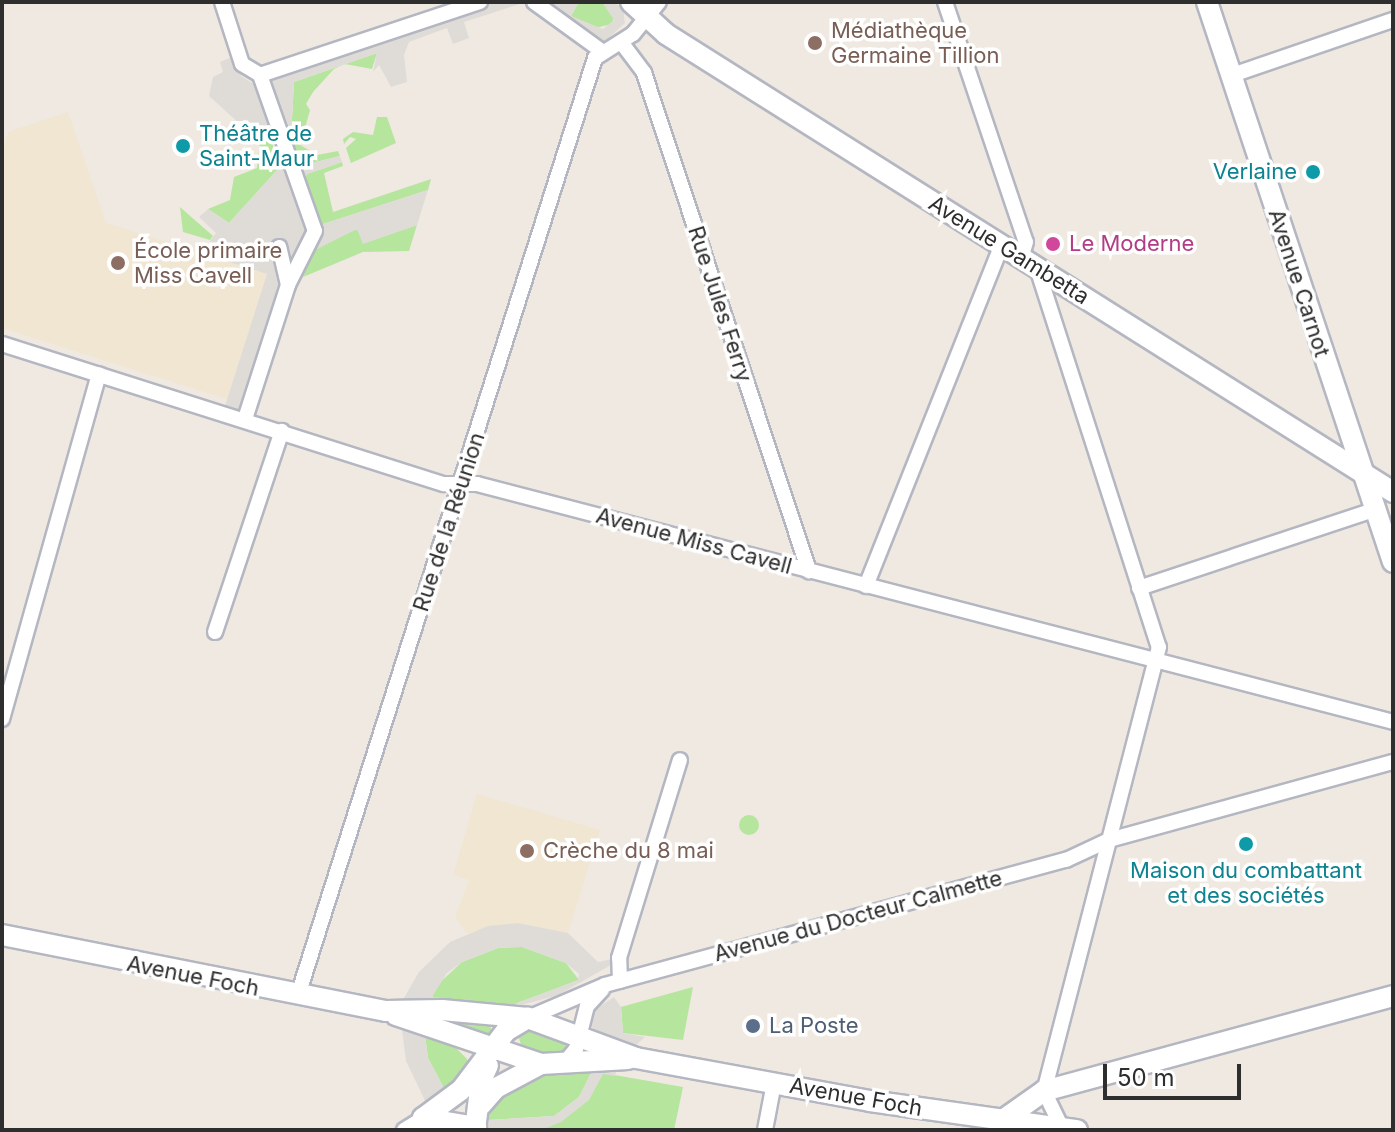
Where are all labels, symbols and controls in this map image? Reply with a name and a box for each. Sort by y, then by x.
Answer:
place label: Médiathèque Germaine Tillion [831,17,1000,68]
marker: Médiathèque Germaine Tillion [806,34,824,52]
place label: Théâtre de Saint-Maur [199,120,314,172]
marker: Théâtre de Saint-Maur [174,137,192,155]
place label: Verlaine [1213,159,1297,185]
marker: Verlaine [1304,163,1322,181]
street label: Avenue Gambetta [924,190,1094,310]
street label: Avenue Carnot [1263,206,1335,360]
street label: Rue Jules Ferry [682,223,758,385]
place label: Le Moderne [1069,231,1194,257]
marker: Le Moderne [1044,235,1062,253]
place label: École primaire Miss Cavell [134,237,282,288]
marker: École primaire Miss Cavell [109,254,127,272]
street label: Rue de la Réunion [408,429,490,615]
street label: Avenue Miss Cavell [593,502,795,580]
marker: Maison du combattant et des sociétés [1237,835,1255,853]
place label: Crèche du 8 mai [543,838,714,864]
marker: Crèche du 8 mai [518,842,536,860]
place label: Maison du combattant et des sociétés [1130,857,1362,908]
street label: Avenue du Docteur Calmette [711,865,1005,967]
street label: Avenue Foch [125,950,261,1002]
place label: La Poste [769,1013,859,1039]
marker: La Poste [744,1017,762,1035]
scale bar [1107,1048,1245,1098]
text: 50 m [1117,1063,1175,1092]
street label: Avenue Foch [788,1072,924,1122]

